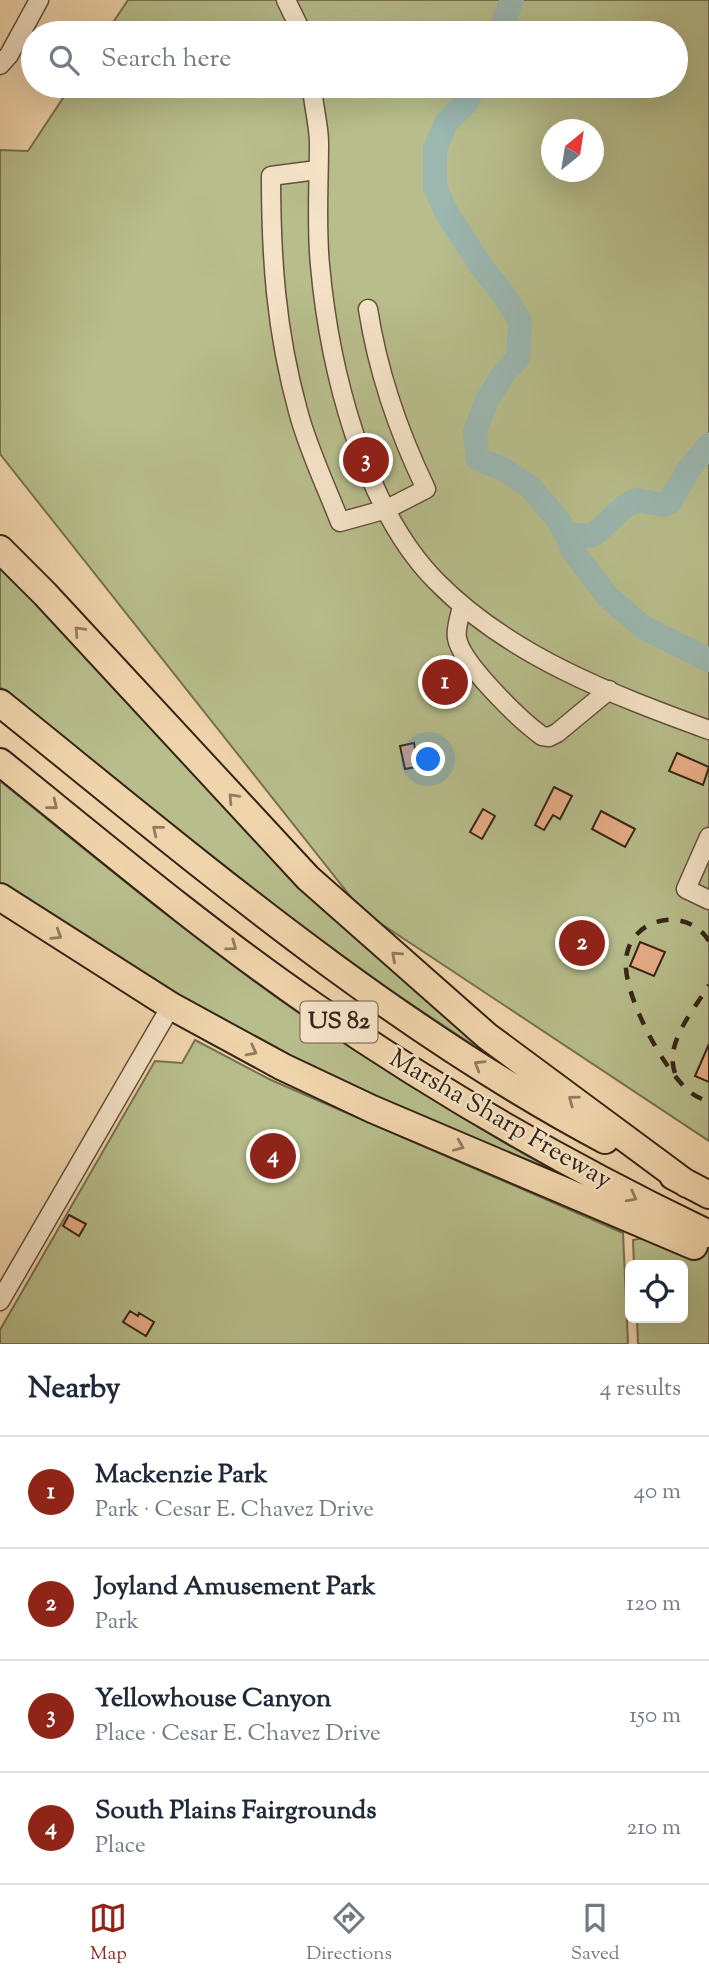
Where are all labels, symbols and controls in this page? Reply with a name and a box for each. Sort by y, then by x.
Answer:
search box [21,21,688,98]
icon: search [45,41,83,79]
text: Search here [101,41,231,78]
north arrow [541,119,604,182]
pin: 3 [343,434,389,486]
one-way arrow [75,626,87,639]
pin: 1 [422,656,468,708]
your location [411,742,445,776]
one-way arrow [229,793,242,806]
one-way arrow [45,797,58,809]
one-way arrow [152,825,164,838]
pin: 2 [559,917,605,969]
one-way arrow [49,926,62,939]
one-way arrow [224,938,237,950]
one-way arrow [392,952,405,964]
road number: US 82 [300,1002,378,1042]
street label: Marsha Sharp Freeway [382,1041,618,1199]
one-way arrow [245,1043,258,1056]
one-way arrow [473,1061,486,1074]
one-way arrow [568,1095,581,1108]
pin: 4 [250,1130,296,1182]
one-way arrow [452,1138,464,1152]
one-way arrow [625,1188,637,1202]
map controls [625,1260,688,1323]
button: locate [625,1260,688,1323]
text: Nearby [28,1368,120,1411]
text: 4 results [600,1373,681,1406]
text: Mackenzie Park [95,1457,268,1494]
text: 1 [47,1476,55,1509]
text: 40 m [634,1476,681,1509]
text: Park · Cesar E. Chavez Drive [95,1494,374,1527]
text: Joyland Amusement Park [95,1569,376,1606]
text: 2 [46,1588,56,1621]
text: 120 m [626,1588,681,1621]
text: Park [95,1606,139,1639]
text: Yellowhouse Canyon [95,1681,331,1718]
text: 3 [46,1700,56,1733]
text: 150 m [629,1700,681,1733]
text: Place · Cesar E. Chavez Drive [95,1718,381,1751]
text: South Plains Fairgrounds [95,1793,376,1830]
text: 4 [45,1812,57,1845]
text: 210 m [627,1812,681,1845]
text: Place [95,1830,146,1863]
tab: Map [89,1899,127,1968]
tab: Directions [306,1899,392,1968]
tab: Saved [571,1899,620,1968]

